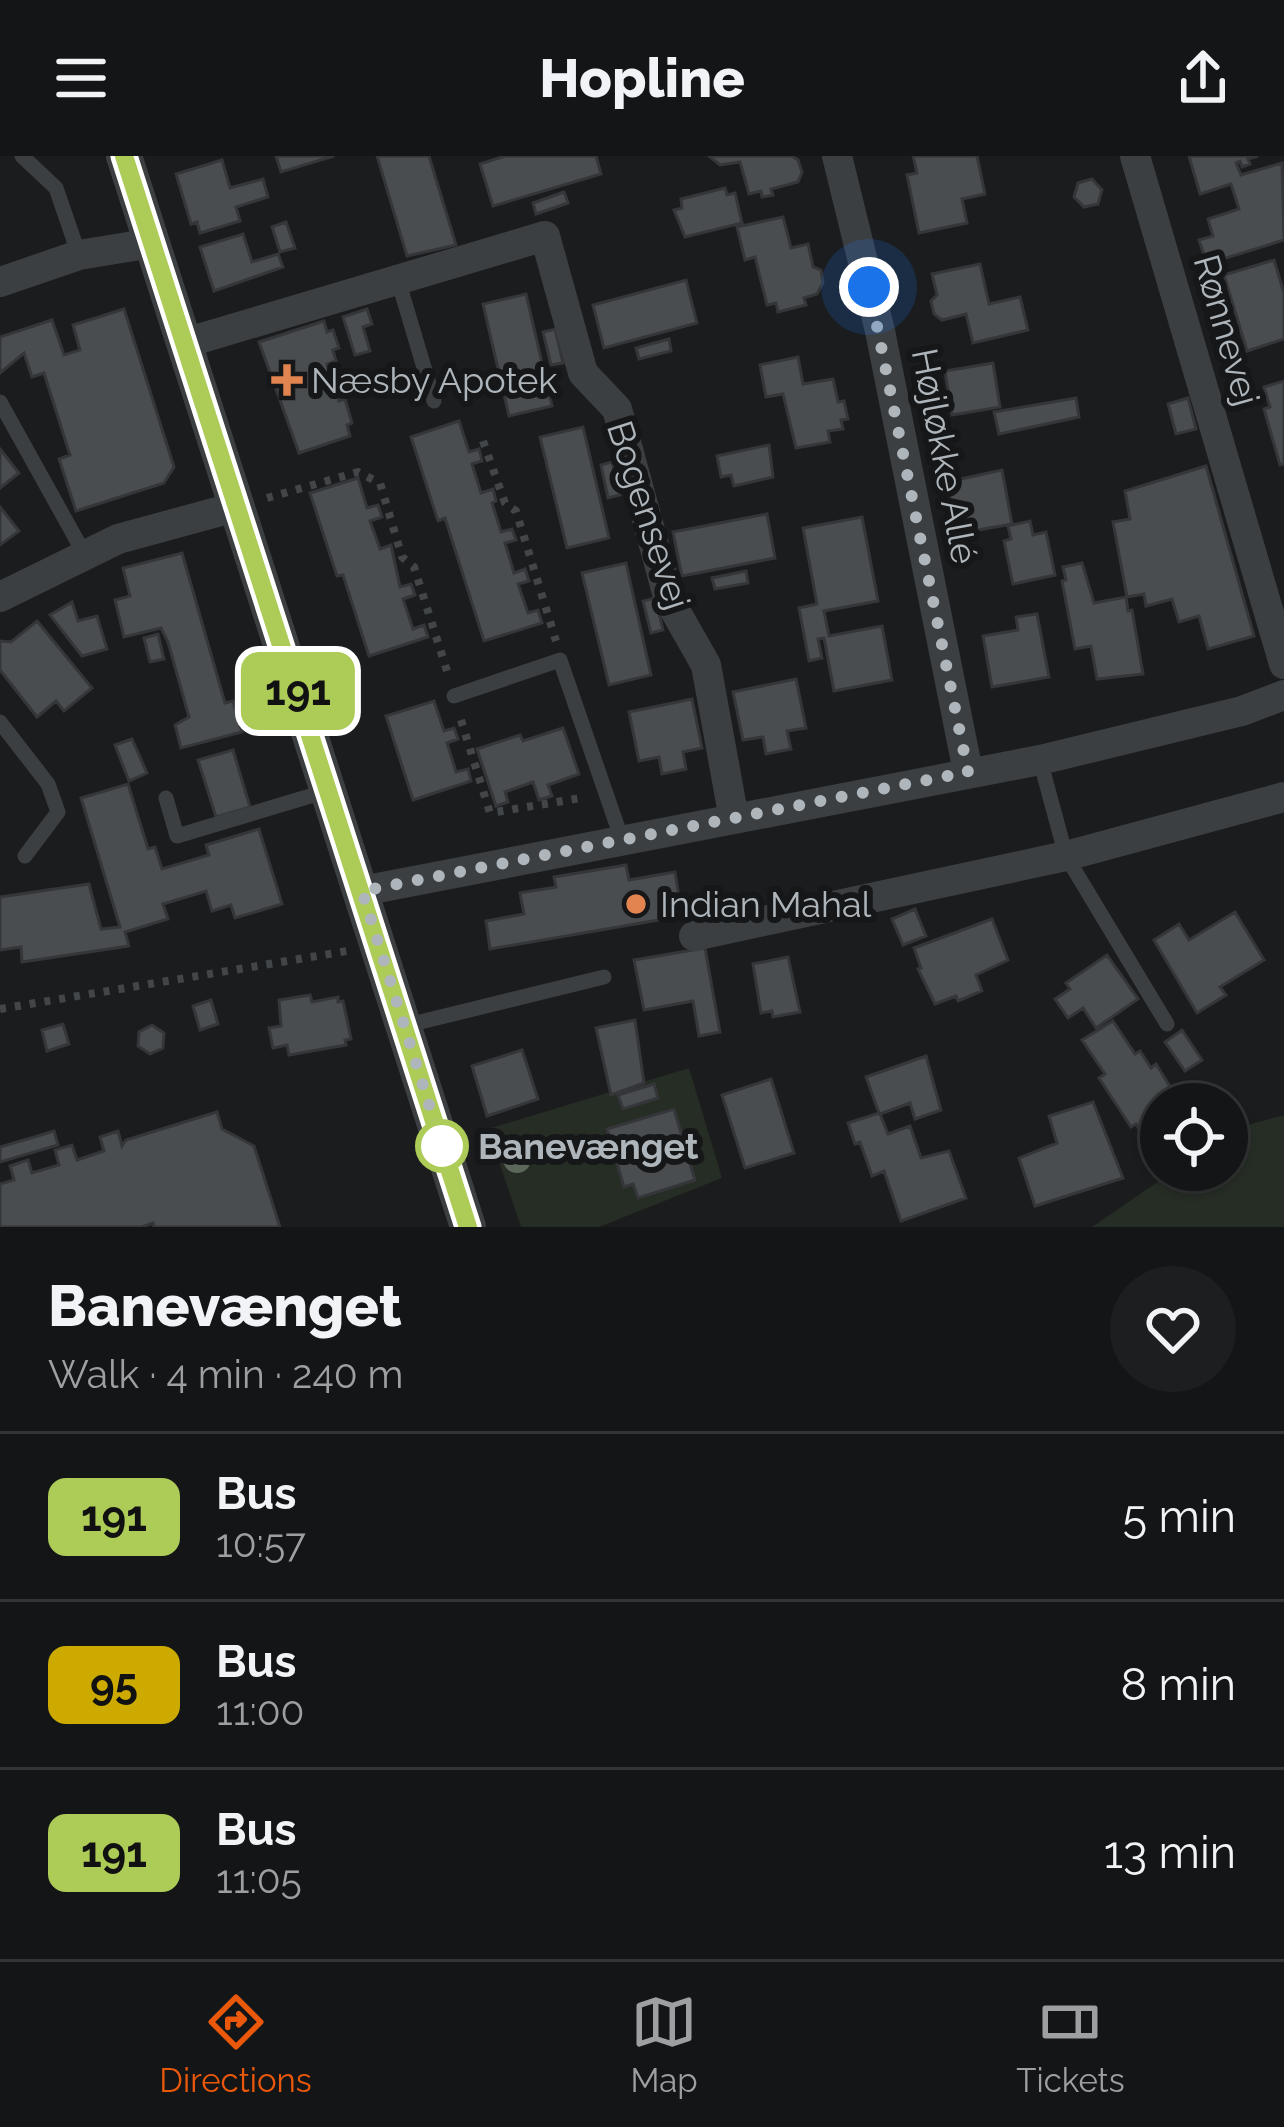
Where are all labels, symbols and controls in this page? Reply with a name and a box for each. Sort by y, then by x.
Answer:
icon: menu [48,45,114,111]
icon: share [1170,45,1236,111]
text: Hopline [539,46,745,110]
street label: Rønnevej [1185,250,1269,410]
your location [839,257,899,317]
street label: Højløkke Allé [904,345,986,567]
place label: Næsby Apotek [311,359,557,401]
marker: Næsby Apotek [274,367,300,393]
street label: Bogensevej [599,416,699,614]
line badge: 191 [229,652,367,730]
text: 191 [265,666,331,715]
place label: Indian Mahal [660,883,872,925]
marker: Indian Mahal [623,891,649,917]
map controls [1140,1083,1248,1191]
button: locate [1140,1083,1248,1191]
marker: Banevænget [417,1121,467,1171]
place label: Banevænget [478,1125,699,1167]
button: heart [1110,1266,1236,1392]
text: Banevænget [48,1272,402,1339]
text: Walk · 4 min · 240 m [48,1351,403,1397]
text: Bus [216,1467,297,1520]
text: 5 min [1123,1490,1236,1543]
text: 191 [81,1492,147,1541]
text: 10:57 [216,1520,306,1566]
text: Bus [216,1635,297,1688]
text: 8 min [1120,1658,1236,1711]
text: 95 [90,1660,138,1709]
text: 11:00 [216,1688,304,1734]
text: Bus [216,1803,297,1856]
text: 13 min [1104,1826,1236,1879]
text: 191 [81,1828,147,1877]
text: 11:05 [216,1856,302,1902]
tab: Directions [159,1989,312,2100]
tab: Map [630,1989,698,2100]
tab: Tickets [1016,1989,1125,2100]

